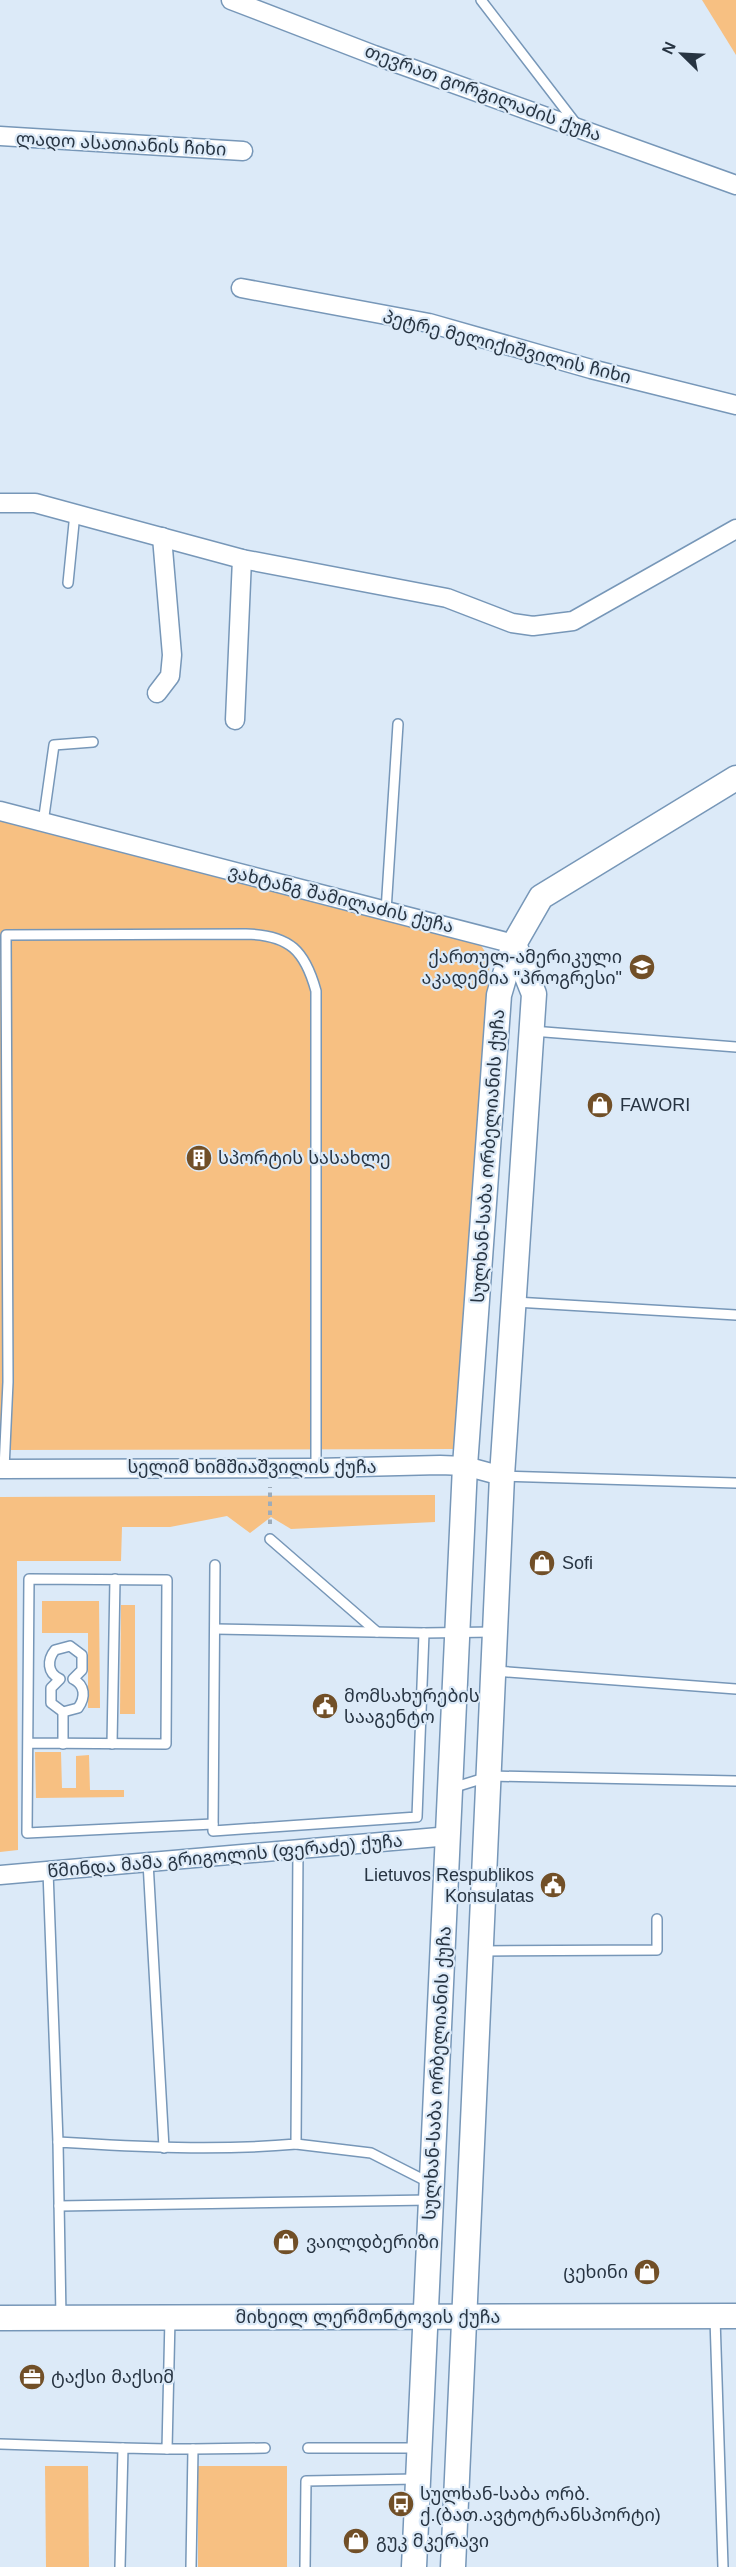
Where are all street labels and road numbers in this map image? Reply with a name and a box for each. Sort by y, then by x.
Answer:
street label: თევრათ გორგილაძის ქუჩა [362,41,604,146]
street label: ლადო ასათიანის ჩიხი [15,128,227,161]
street label: პეტრე მელიქიშვილის ჩიხი [380,306,633,389]
street label: ვახტანგ შამილაძის ქუჩა [226,861,456,938]
street label: სულხან-საბა ორბელიანის ქუჩა [468,1008,509,1304]
street label: სელიმ ხიმშიაშვილის ქუჩა [127,1457,377,1478]
street label: წმინდა მამა გრიგოლის (ფერაძე) ქუჩა [47,1831,403,1882]
street label: სულხან-საბა ორბელიანის ქუჩა [419,1925,456,2221]
street label: მიხეილ ლერმონტოვის ქუჩა [236,2307,500,2328]

